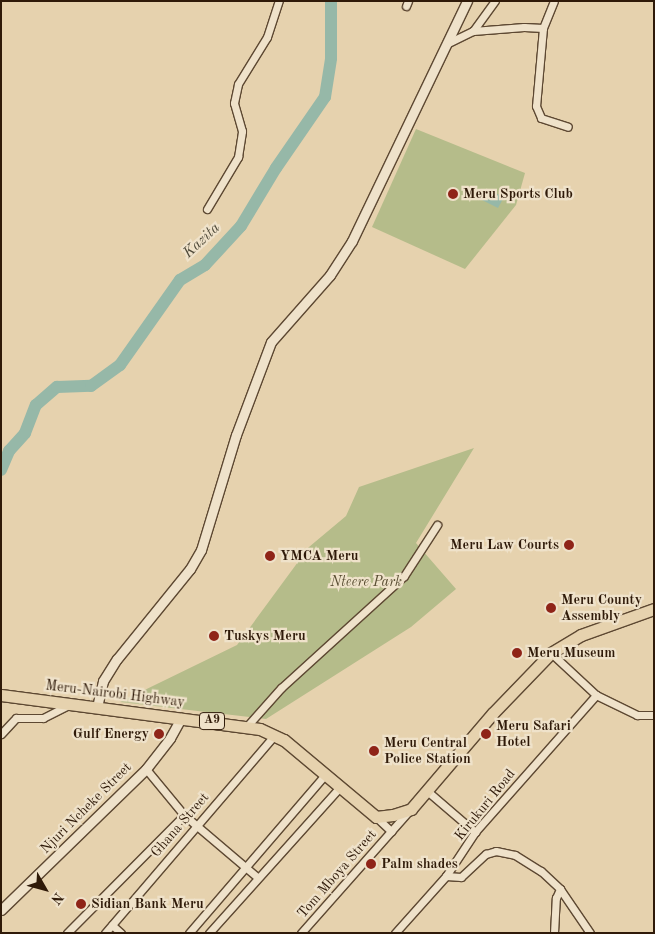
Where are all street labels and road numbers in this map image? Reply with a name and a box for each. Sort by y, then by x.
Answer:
street label: Meru-Nairobi Highway [44,677,186,711]
road number: A9 [198,711,226,730]
street label: Njuri Ncheke Street [37,759,135,857]
street label: Kirukuri Road [451,766,519,844]
street label: Ghana Street [147,789,213,861]
street label: Tom Mboya Street [294,826,380,922]

